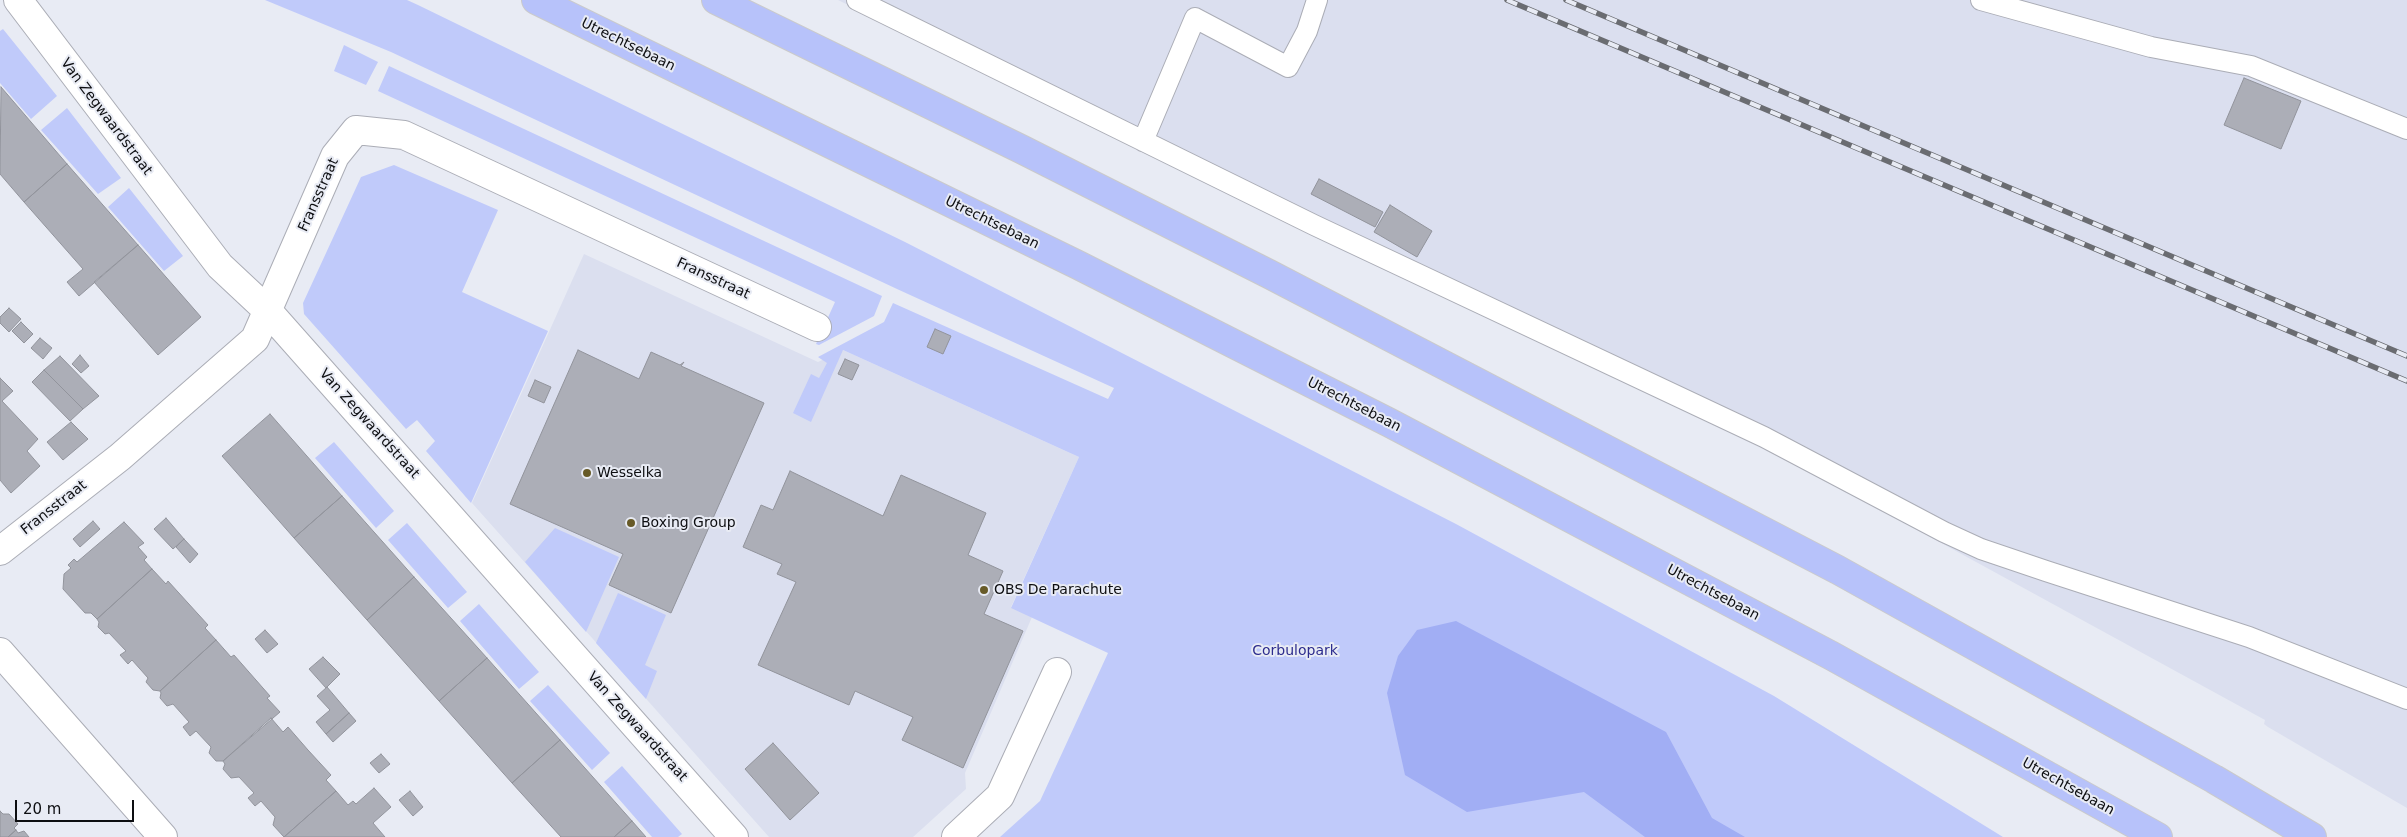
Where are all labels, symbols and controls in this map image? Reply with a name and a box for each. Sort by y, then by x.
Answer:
street label: Utrechtsebaan [578,15,678,75]
street label: Van Zegwaardstraat [57,55,155,179]
street label: Fransstraat [295,156,343,234]
street label: Utrechtsebaan [942,193,1042,253]
street label: Fransstraat [674,255,752,303]
street label: Van Zegwaardstraat [315,366,423,482]
street label: Utrechtsebaan [1304,374,1404,436]
place label: Wesselka [597,465,662,481]
marker: Wesselka [581,467,593,479]
street label: Fransstraat [18,477,90,539]
place label: Boxing Group [641,515,736,531]
marker: Boxing Group [625,517,637,529]
street label: Utrechtsebaan [1664,561,1762,625]
place label: OBS De Parachute [994,582,1122,598]
marker: OBS De Parachute [978,584,990,596]
park label: Corbulopark [1252,643,1338,659]
street label: Van Zegwaardstraat [583,669,691,785]
street label: Utrechtsebaan [2019,755,2117,819]
scale bar [18,790,136,822]
text: 20 m [23,800,61,818]

